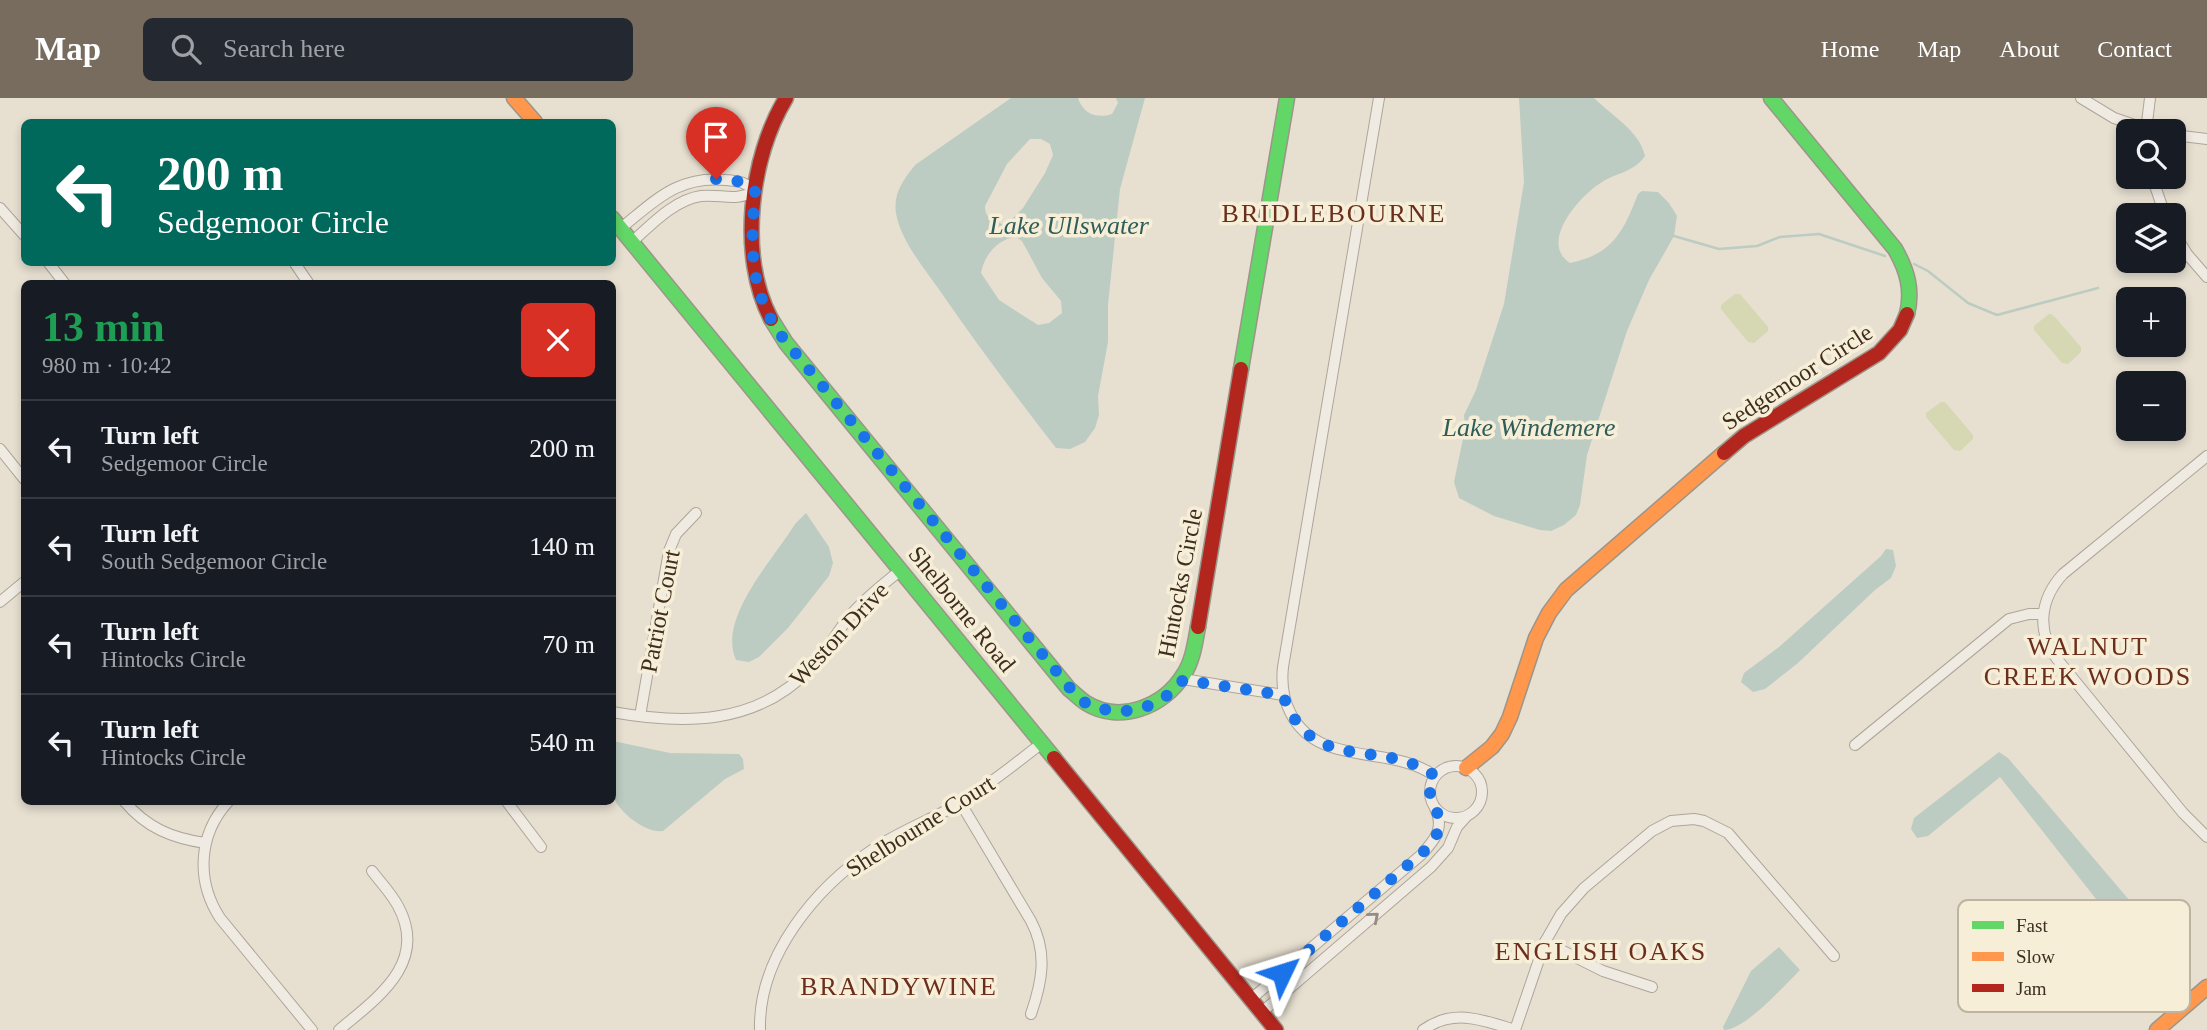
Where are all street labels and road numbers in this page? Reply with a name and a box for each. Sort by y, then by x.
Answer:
street label: Sedgemoor Circle [1717,319,1877,435]
street label: Hintocks Circle [1153,506,1207,660]
street label: Shelborne Road [903,541,1021,677]
street label: Patriot Court [635,547,685,675]
street label: Weston Drive [784,577,894,691]
street label: Shelbourne Court [841,770,999,882]

